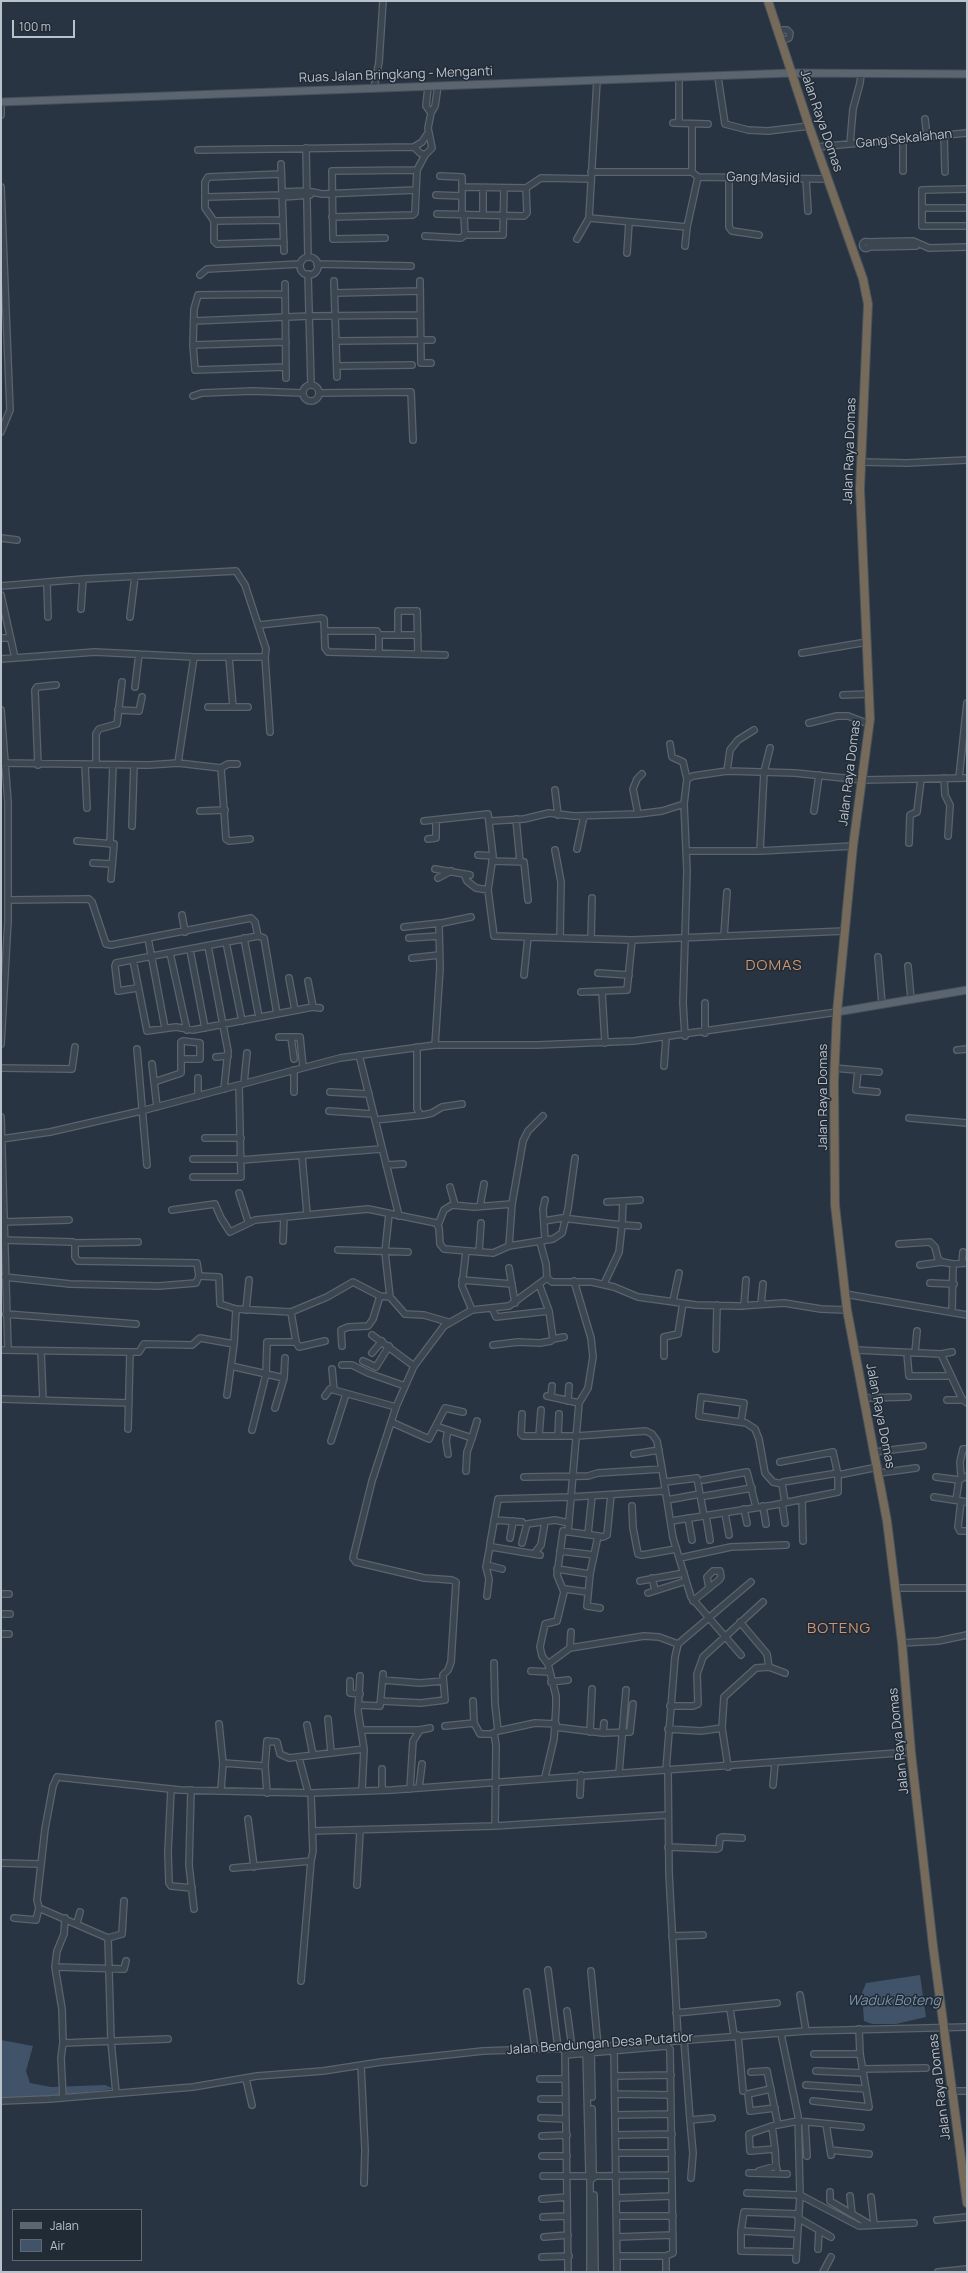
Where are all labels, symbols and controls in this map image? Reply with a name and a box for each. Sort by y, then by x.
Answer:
scale bar [14,12,77,38]
text: 100 m [19,18,51,35]
street label: Ruas Jalan Bringkang - Menganti [299,64,493,86]
street label: Jalan Raya Domas [796,68,846,174]
street label: Gang Sekalahan [855,126,953,152]
street label: Gang Masjid [726,170,800,186]
street label: Jalan Raya Domas [840,397,860,505]
street label: Jalan Raya Domas [836,719,864,827]
district label: DOMAS [746,957,802,975]
street label: Jalan Raya Domas [815,1044,831,1150]
street label: Jalan Raya Domas [862,1362,898,1470]
district label: BOTENG [807,1620,871,1638]
street label: Jalan Raya Domas [886,1687,912,1795]
water label: Waduk Boteng [847,1993,941,2009]
street label: Jalan Bendungan Desa Putatlor [506,2030,694,2058]
street label: Jalan Raya Domas [926,2033,954,2141]
legend [12,2209,142,2261]
text: Jalan [50,2217,79,2234]
text: Air [50,2237,65,2254]

